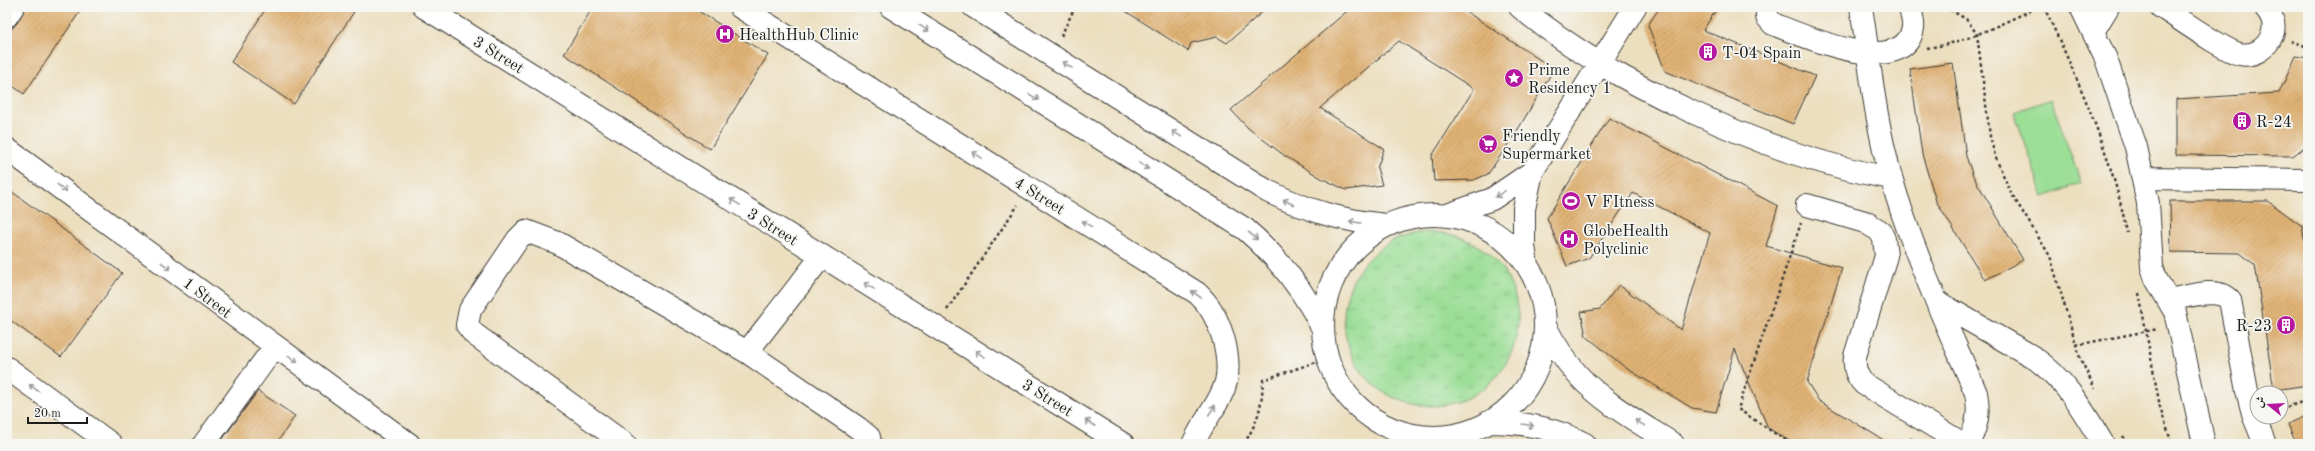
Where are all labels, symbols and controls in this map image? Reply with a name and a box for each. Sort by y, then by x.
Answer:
hospital icon: HealthHub Clinic [714,23,736,45]
one-way arrow [918,24,930,32]
place label: HealthHub Clinic [739,28,859,44]
street label: 3 Street [470,34,526,78]
building icon: T-04 Spain [1697,41,1719,63]
place label: T-04 Spain [1722,46,1802,62]
one-way arrow [1062,61,1073,69]
place label: Prime Residency 1 [1528,63,1612,97]
place icon: Prime Residency 1 [1503,67,1525,89]
one-way arrow [1028,93,1040,101]
building icon: R-24 [2231,110,2253,132]
place label: R-24 [2256,115,2292,131]
place label: Friendly Supermarket [1502,129,1592,163]
one-way arrow [1171,130,1183,138]
supermarket icon: Friendly Supermarket [1477,133,1499,155]
one-way arrow [972,151,983,159]
one-way arrow [1138,162,1150,170]
street label: 4 Street [1011,175,1067,219]
one-way arrow [56,184,67,193]
sports icon: V FItness [1560,190,1582,212]
one-way arrow [1494,191,1506,199]
place label: V FItness [1585,195,1654,211]
one-way arrow [1283,197,1295,205]
one-way arrow [730,198,741,206]
street label: 3 Street [744,206,800,250]
one-way arrow [1349,218,1362,226]
one-way arrow [1082,220,1093,228]
place label: GlobeHealth Polyclinic [1583,224,1669,258]
hospital icon: GlobeHealth Polyclinic [1558,228,1580,250]
one-way arrow [1248,232,1259,241]
one-way arrow [160,262,171,270]
street label: 1 Street [180,275,234,322]
one-way arrow [863,281,875,289]
one-way arrow [1191,290,1202,298]
building icon: R-23 [2275,314,2297,336]
place label: R-23 [2236,319,2272,335]
one-way arrow [974,350,985,359]
one-way arrow [288,355,299,363]
street label: 3 Street [1019,377,1075,421]
one-way arrow [29,384,40,392]
north arrow [2249,385,2289,425]
text: ش [2254,395,2268,409]
scale bar [28,399,87,425]
one-way arrow [1208,405,1216,416]
text: 20 m [34,408,61,420]
one-way arrow [1084,419,1096,427]
one-way arrow [1635,419,1646,427]
one-way arrow [1521,421,1534,429]

